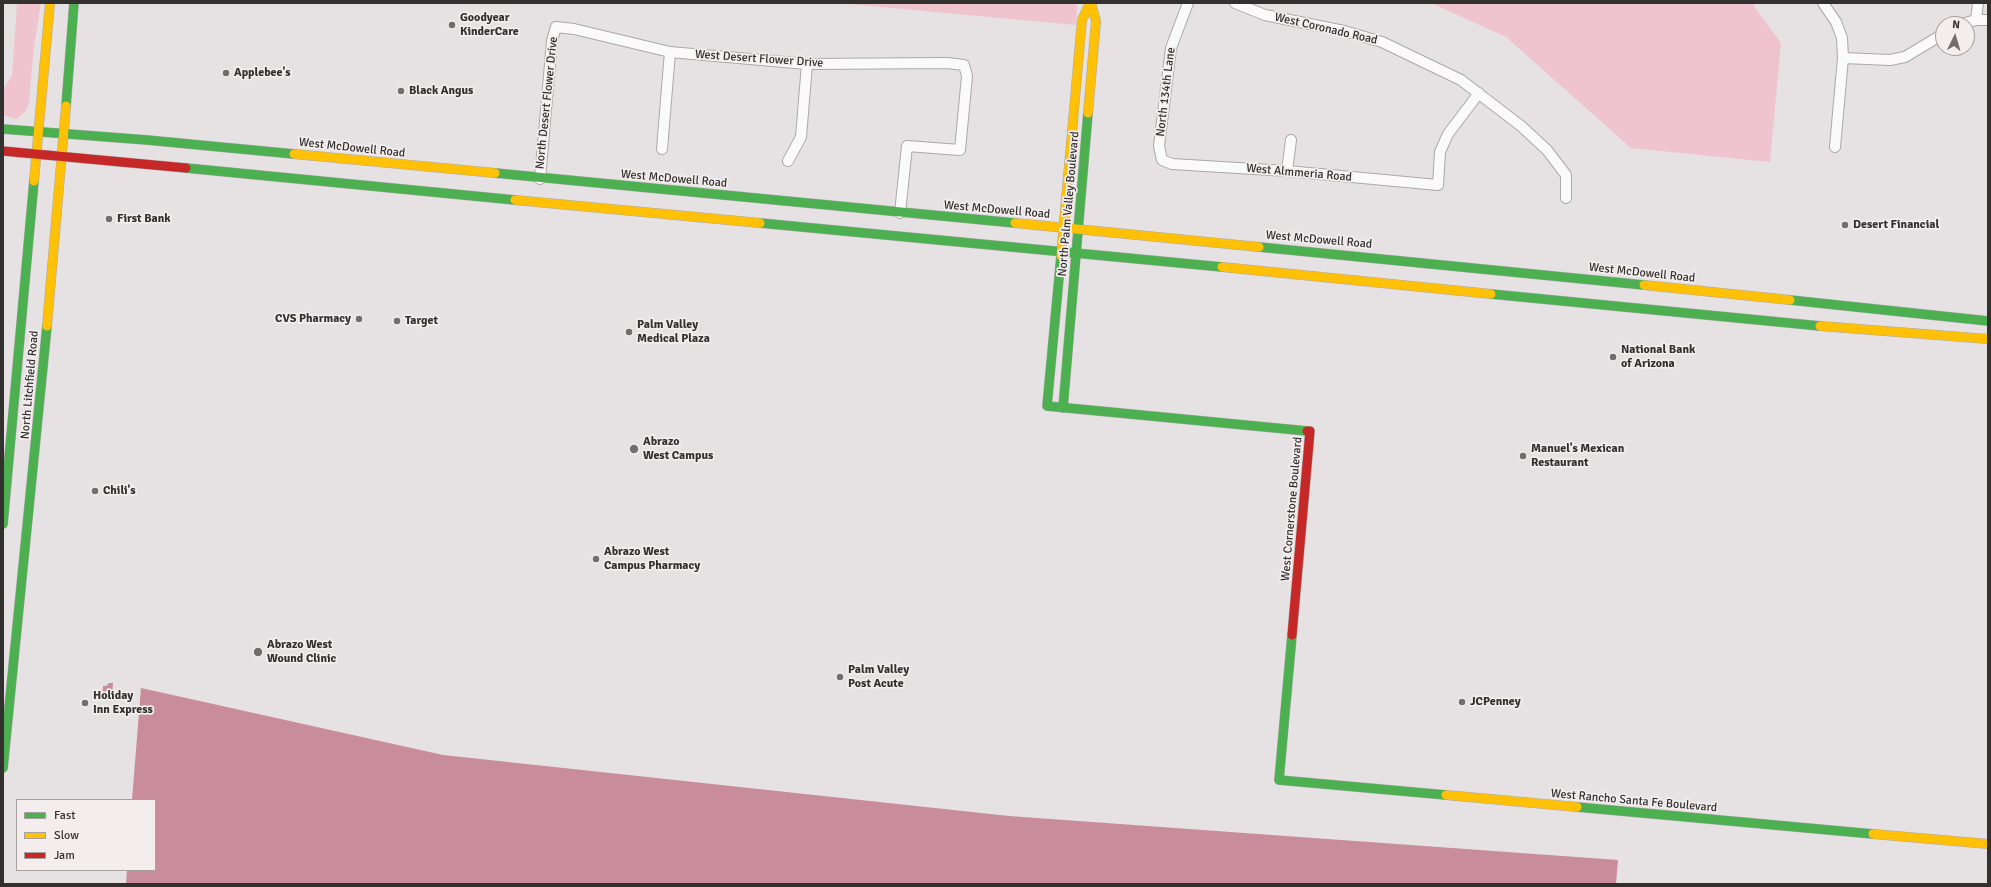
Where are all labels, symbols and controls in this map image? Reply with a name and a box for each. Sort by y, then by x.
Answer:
street label: West Coronado Road [1273,10,1379,48]
place label: Goodyear KinderCare [460,11,519,39]
north arrow [1935,16,1975,56]
text: N [1952,18,1960,31]
marker: Goodyear KinderCare [447,20,457,30]
street label: North Desert Flower Drive [533,36,561,170]
street label: North 134th Lane [1153,46,1179,138]
street label: West Desert Flower Drive [694,47,824,71]
place label: Applebee's [234,66,291,80]
marker: Applebee's [221,68,231,78]
place label: Black Angus [409,84,473,98]
marker: Black Angus [396,86,406,96]
street label: North Palm Valley Boulevard [1055,131,1083,277]
street label: West McDowell Road [298,135,406,161]
street label: West Almmeria Road [1246,161,1352,185]
street label: West McDowell Road [620,167,728,191]
street label: West McDowell Road [943,198,1051,222]
place label: First Bank [117,212,171,226]
marker: First Bank [104,214,114,224]
place label: Desert Financial [1853,218,1939,232]
marker: Desert Financial [1840,220,1850,230]
street label: West McDowell Road [1265,228,1373,252]
street label: West McDowell Road [1588,260,1696,286]
place label: CVS Pharmacy [275,312,351,326]
marker: CVS Pharmacy [354,314,364,324]
place label: Target [405,314,438,328]
marker: Target [392,316,402,326]
place label: Palm Valley Medical Plaza [637,318,710,346]
marker: Palm Valley Medical Plaza [624,327,634,337]
street label: North Litchfield Road [18,330,42,440]
place label: National Bank of Arizona [1621,343,1695,371]
marker: National Bank of Arizona [1608,352,1618,362]
place label: Abrazo West Campus [643,435,713,463]
street label: West Cornerstone Boulevard [1279,436,1305,582]
place label: Manuel's Mexican Restaurant [1531,442,1624,470]
marker: Abrazo West Campus [628,443,640,455]
marker: Manuel's Mexican Restaurant [1518,451,1528,461]
place label: Chili's [103,484,136,498]
marker: Chili's [90,486,100,496]
place label: Abrazo West Campus Pharmacy [604,545,700,573]
marker: Abrazo West Campus Pharmacy [591,554,601,564]
place label: Abrazo West Wound Clinic [267,638,336,666]
marker: Abrazo West Wound Clinic [252,646,264,658]
place label: Palm Valley Post Acute [848,663,909,691]
marker: Palm Valley Post Acute [835,672,845,682]
place label: Holiday Inn Express [93,689,153,717]
place label: JCPenney [1470,695,1521,709]
marker: JCPenney [1457,697,1467,707]
marker: Holiday Inn Express [80,698,90,708]
street label: West Rancho Santa Fe Boulevard [1550,787,1718,815]
legend [16,799,156,871]
text: Fast [54,808,75,823]
text: Slow [54,828,79,843]
text: Jam [54,848,75,863]

